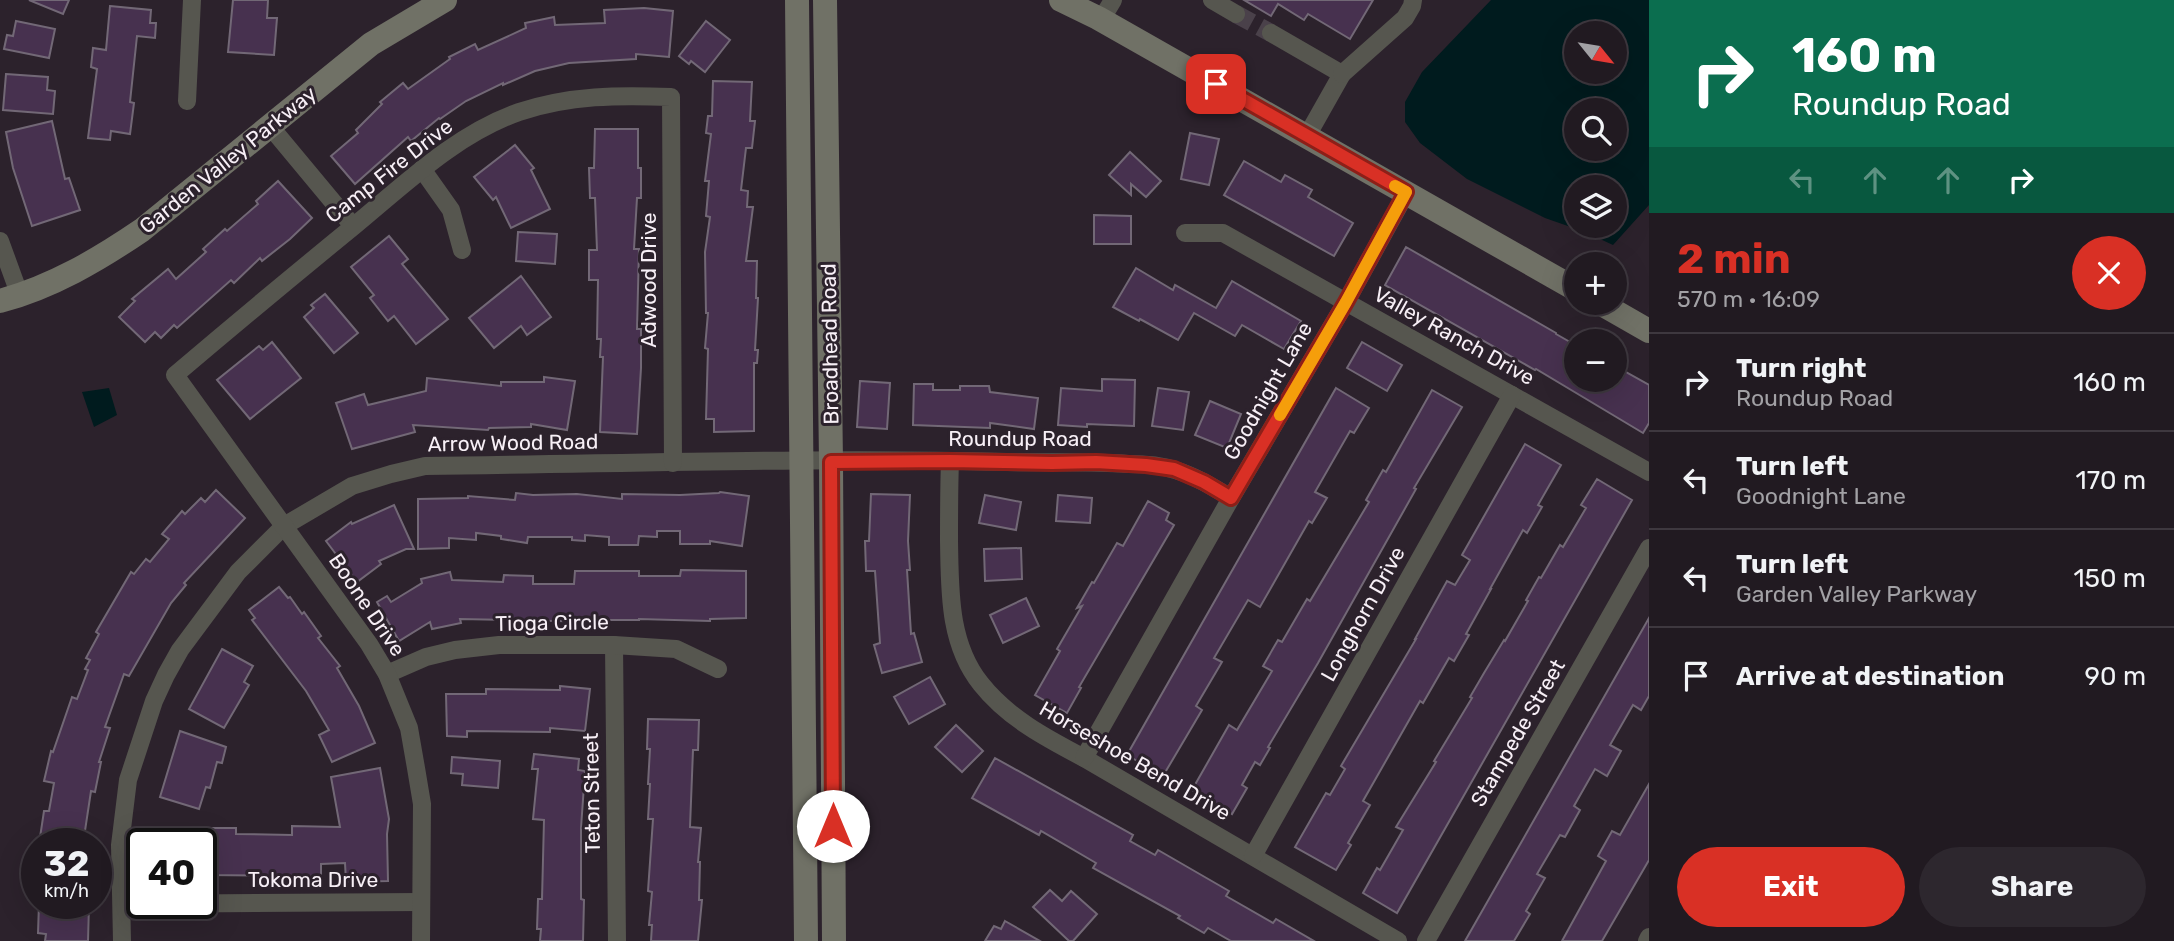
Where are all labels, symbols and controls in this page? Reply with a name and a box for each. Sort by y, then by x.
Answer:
north arrow [1564,21,1628,84]
map controls [1564,21,1627,392]
text: 160 m [1792,26,1937,84]
icon: right [1677,28,1768,119]
pin [1186,54,1246,114]
icon: arrive [1197,65,1235,103]
street label: Garden Valley Parkway [134,80,321,239]
text: Roundup Road [1792,85,2011,123]
button: search [1564,98,1627,161]
street label: Camp Fire Drive [320,113,457,228]
icon: left [1783,161,1821,199]
icon: ahead [1856,161,1894,199]
icon: ahead [1929,161,1967,199]
icon: right [2002,161,2040,199]
button: layers [1564,175,1627,238]
street label: Adwood Drive [636,212,661,348]
text: 2 min [1677,234,1791,284]
button: close [2072,236,2146,310]
button: + [1564,252,1627,315]
street label: Broadhead Road [816,263,843,425]
street label: Valley Ranch Drive [1369,281,1539,390]
text: 570 m · 16:09 [1677,285,1820,313]
street label: Goodnight Lane [1218,317,1317,464]
button: − [1564,329,1627,392]
text: Turn right [1736,353,1866,384]
icon: right [1677,363,1715,401]
text: 160 m [2073,367,2146,398]
text: Roundup Road [1736,384,1893,412]
street label: Roundup Road [948,426,1092,451]
street label: Arrow Wood Road [427,429,599,456]
text: Turn left [1736,451,1848,482]
icon: left [1677,461,1715,499]
text: 170 m [2076,465,2146,496]
text: Goodnight Lane [1736,482,1906,510]
street label: Longhorn Drive [1315,542,1410,685]
street label: Boone Drive [324,549,411,661]
text: Turn left [1736,549,1848,580]
icon: left [1677,559,1715,597]
text: 150 m [2073,563,2146,594]
text: Garden Valley Parkway [1736,580,1977,608]
street label: Tioga Circle [495,609,609,636]
street label: Stampede Street [1465,655,1570,811]
icon: arrive [1677,657,1715,695]
text: Arrive at destination [1736,661,2004,692]
text: 90 m [2085,661,2146,692]
street label: Horseshoe Bend Drive [1035,696,1235,826]
street label: Teton Street [578,732,605,854]
position arrow [796,789,870,863]
speed limit sign: 40 [126,828,217,919]
text: 32 [44,843,89,885]
button: Exit [1677,847,1905,927]
button: Share [1919,847,2146,927]
street label: Tokoma Drive [248,867,378,892]
text: km/h [44,880,89,902]

